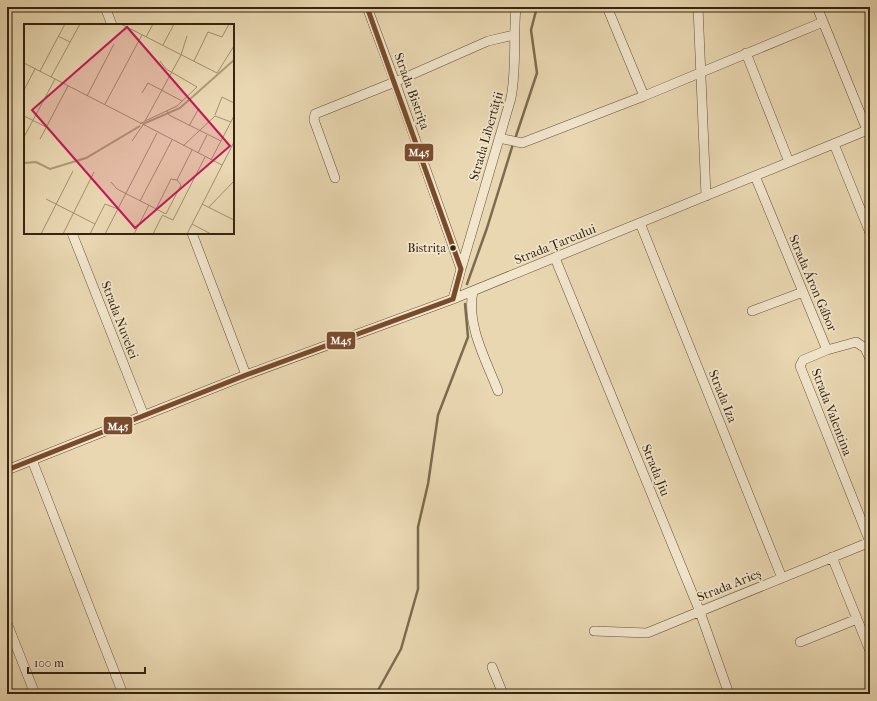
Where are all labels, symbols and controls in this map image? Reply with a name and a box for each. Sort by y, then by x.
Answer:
inset map [24,24,234,234]
street label: Strada Bistrița [391,51,433,132]
street label: Strada Libertății [466,89,506,182]
line badge: M45 [404,143,434,162]
text: M45 [407,146,430,159]
street label: Strada Țarcului [512,221,598,267]
street label: Strada Áron Gábor [786,232,840,334]
place label: Bistrița [407,241,446,255]
marker: Bistrița [448,243,458,253]
street label: Strada Nuvelei [98,279,142,361]
line badge: M45 [326,331,356,350]
text: M45 [329,334,352,347]
street label: Strada Valentina [809,366,856,458]
street label: Strada Iza [706,367,741,426]
line badge: M45 [103,416,133,435]
text: M45 [106,420,129,433]
street label: Strada Jiu [639,442,673,499]
street label: Strada Arieș [695,565,763,605]
scale bar [28,649,145,675]
text: 100 m [34,656,64,670]

